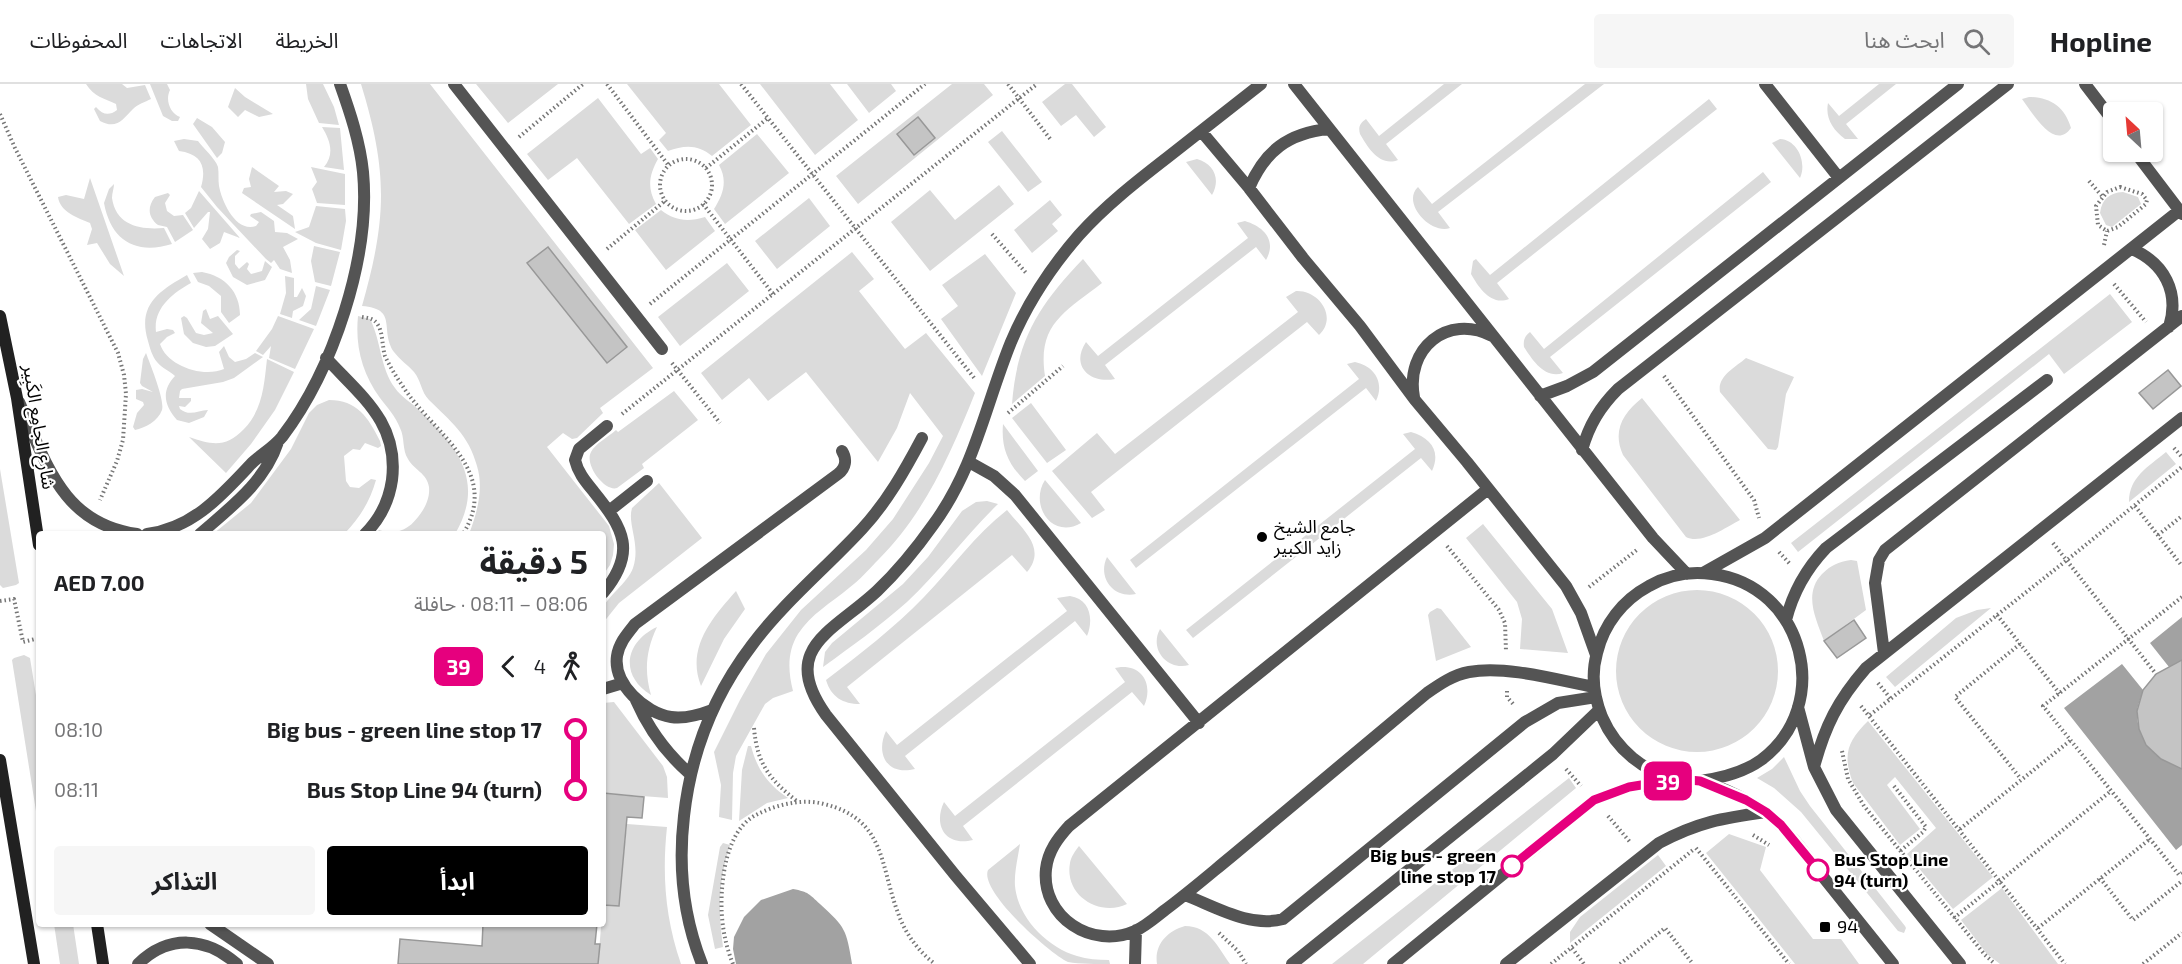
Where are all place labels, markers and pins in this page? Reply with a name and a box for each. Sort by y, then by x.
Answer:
place label: جامع الشيخ زايد الكبير [1273,515,1356,559]
marker: جامع الشيخ زايد الكبير [1255,530,1269,544]
place label: Big bus - green line stop 17 [1370,844,1496,887]
place label: Bus Stop Line 94 (turn) [1834,848,1948,891]
marker: Big bus - green line stop 17 [1501,855,1523,877]
marker: Bus Stop Line 94 (turn) [1807,859,1829,881]
place label: 94 [1837,915,1858,937]
marker: 94 [1818,920,1832,934]

